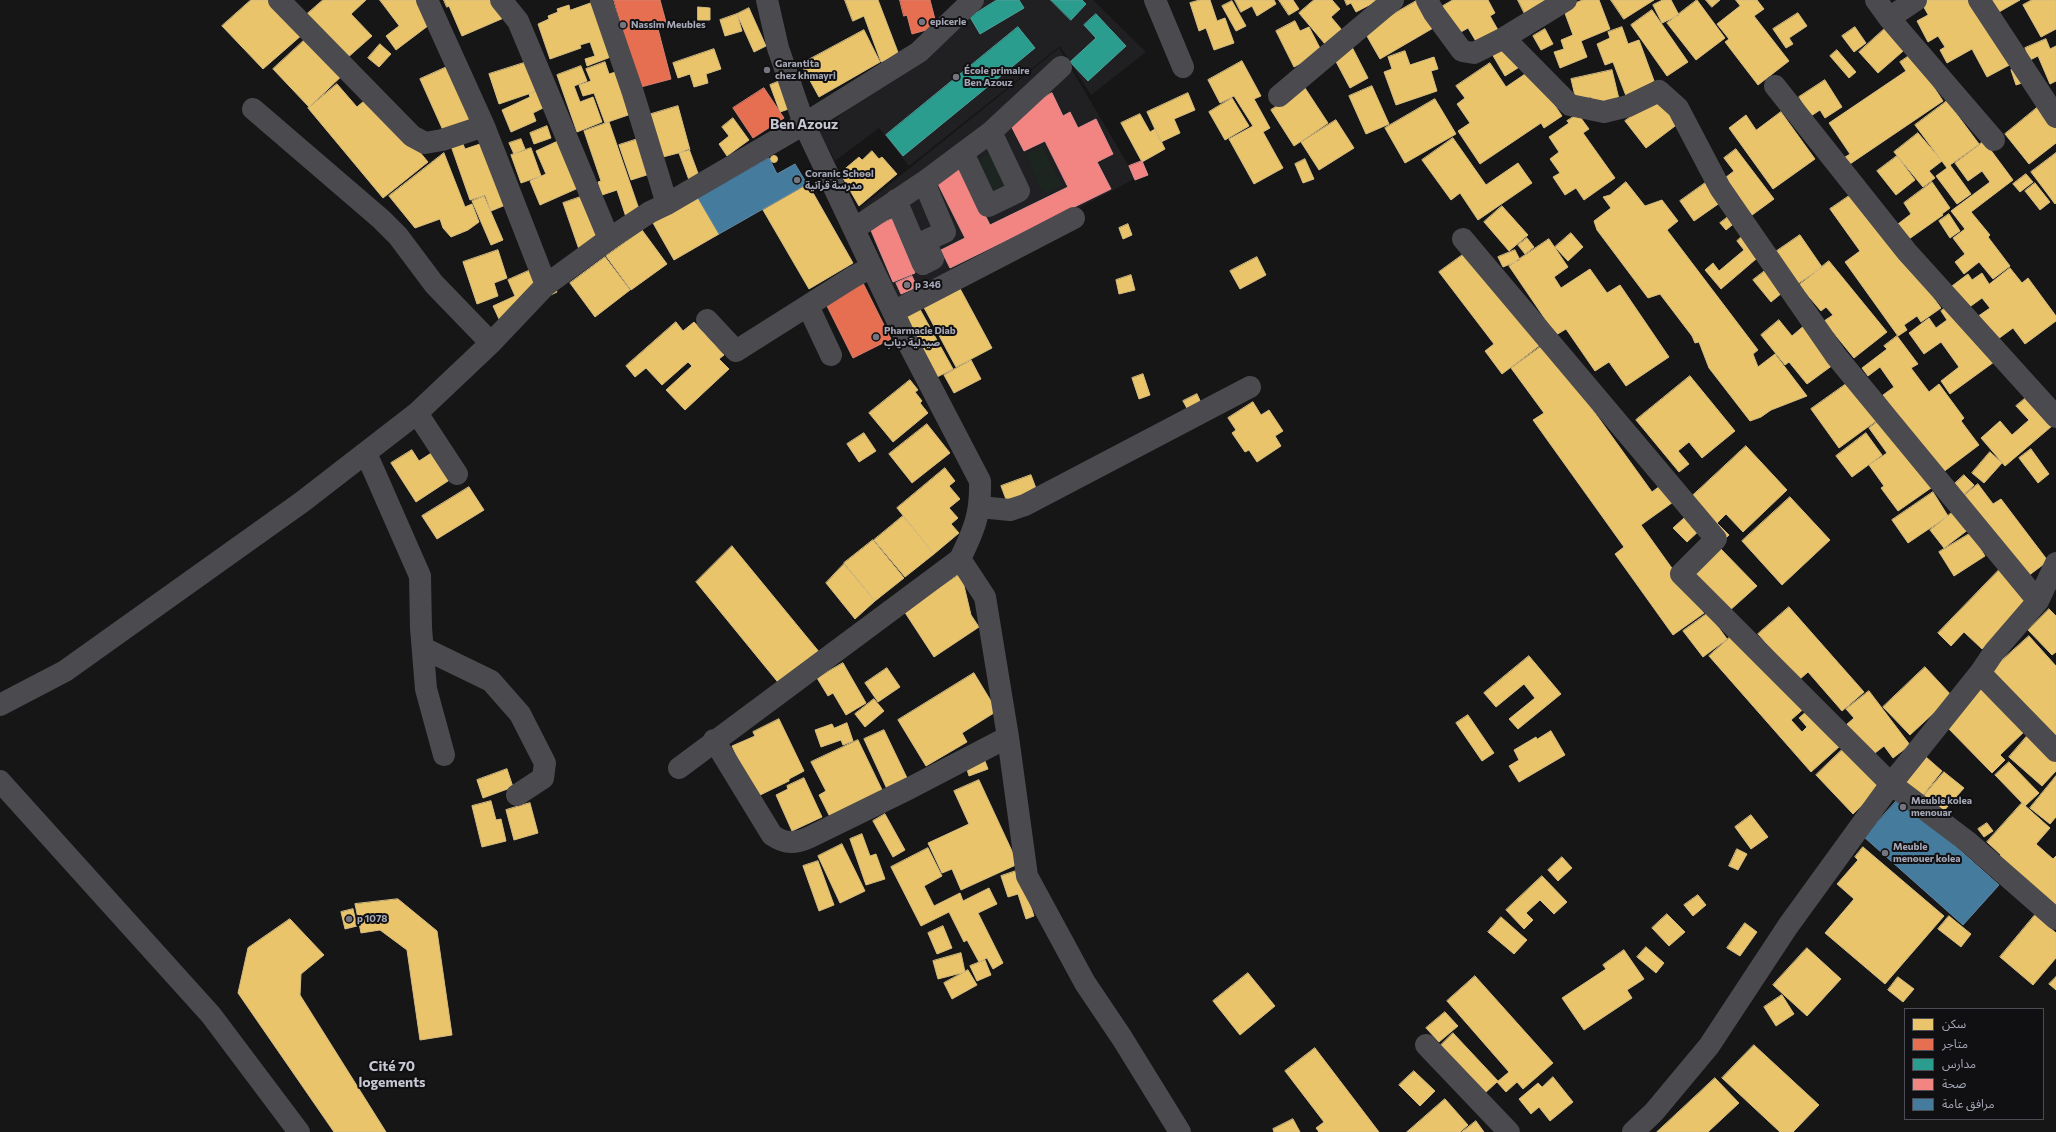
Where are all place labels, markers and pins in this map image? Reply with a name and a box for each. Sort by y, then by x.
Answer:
place label: epicerie [930,16,966,28]
marker: epicerie [917,17,927,27]
place label: Nassim Meubles [631,19,706,31]
marker: Nassim Meubles [618,20,628,30]
place label: Garantita chez khmayri [775,58,836,82]
marker: Garantita chez khmayri [762,65,772,75]
place label: École primaire Ben Azouz [964,65,1030,88]
marker: École primaire Ben Azouz [951,72,961,82]
place label: Coranic School مدرسة قرآنية [805,168,874,192]
marker: Coranic School مدرسة قرآنية [792,175,802,185]
place label: p 346 [915,279,941,291]
marker: p 346 [902,280,912,290]
place label: Pharmacie Diab صيدلية دياب [884,325,956,348]
marker: Pharmacie Diab صيدلية دياب [871,332,881,342]
place label: Meuble kolea menouar [1911,795,1972,818]
marker: Meuble kolea menouar [1898,802,1908,812]
place label: Meuble menouer kolea [1893,841,1960,864]
marker: Meuble menouer kolea [1880,848,1890,858]
place label: p 1078 [357,913,388,925]
marker: p 1078 [344,914,354,924]

